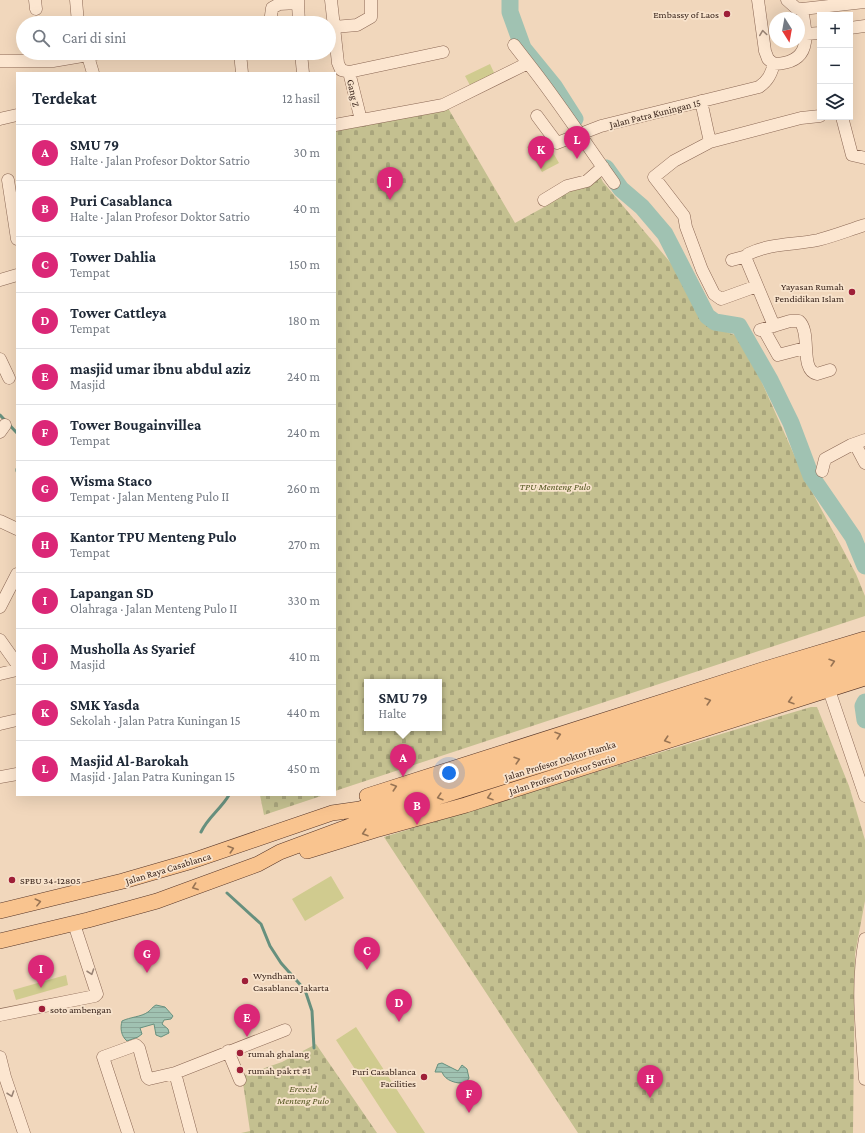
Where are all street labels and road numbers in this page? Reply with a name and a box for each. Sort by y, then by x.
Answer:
street label: Gang Z [345,78,362,108]
street label: Jalan Patra Kuningan 15 [607,97,702,130]
street label: Jalan Profesor Doktor Hamka [502,738,617,783]
street label: Jalan Profesor Doktor Satrio [507,752,617,797]
street label: Jalan Raya Casablanca [123,850,213,887]

